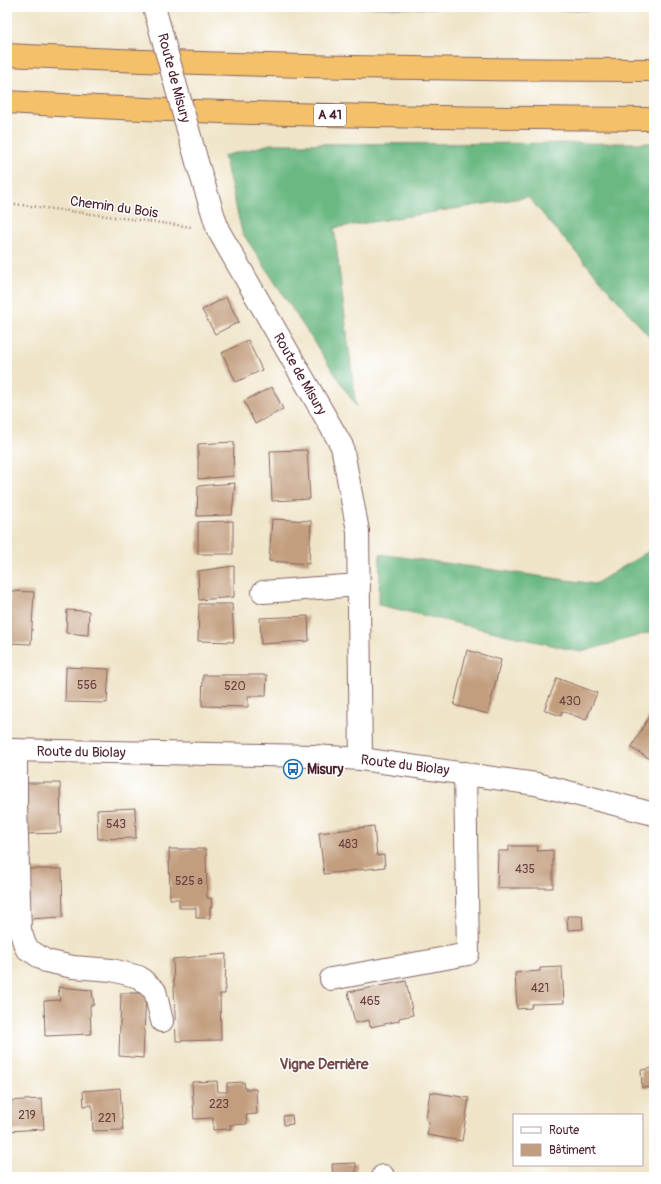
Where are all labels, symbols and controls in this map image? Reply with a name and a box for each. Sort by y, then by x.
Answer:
street label: Route de Misury [154,31,194,125]
road number: A 41 [314,104,346,126]
street label: Chemin du Bois [69,192,160,222]
street label: Route de Misury [270,330,330,418]
house number: 556 [77,678,97,693]
house number: 520 [224,679,246,694]
house number: 430 [559,694,581,709]
street label: Route du Biolay [36,743,126,761]
street label: Route du Biolay [360,751,450,779]
bus stop icon: Misury [282,758,304,780]
place label: Misury [307,761,344,778]
house number: 543 [106,817,126,832]
house number: 483 [338,837,358,852]
house number: 435 [515,862,535,877]
house number: 525 a [175,874,203,889]
house number: 421 [531,981,549,996]
house number: 465 [360,994,380,1009]
district label: Vigne Derrière [280,1055,369,1074]
house number: 223 [209,1097,229,1112]
house number: 219 [18,1108,36,1123]
house number: 221 [98,1111,116,1126]
legend [513,1114,643,1166]
text: Route [549,1123,579,1138]
text: Bâtiment [549,1143,596,1158]

